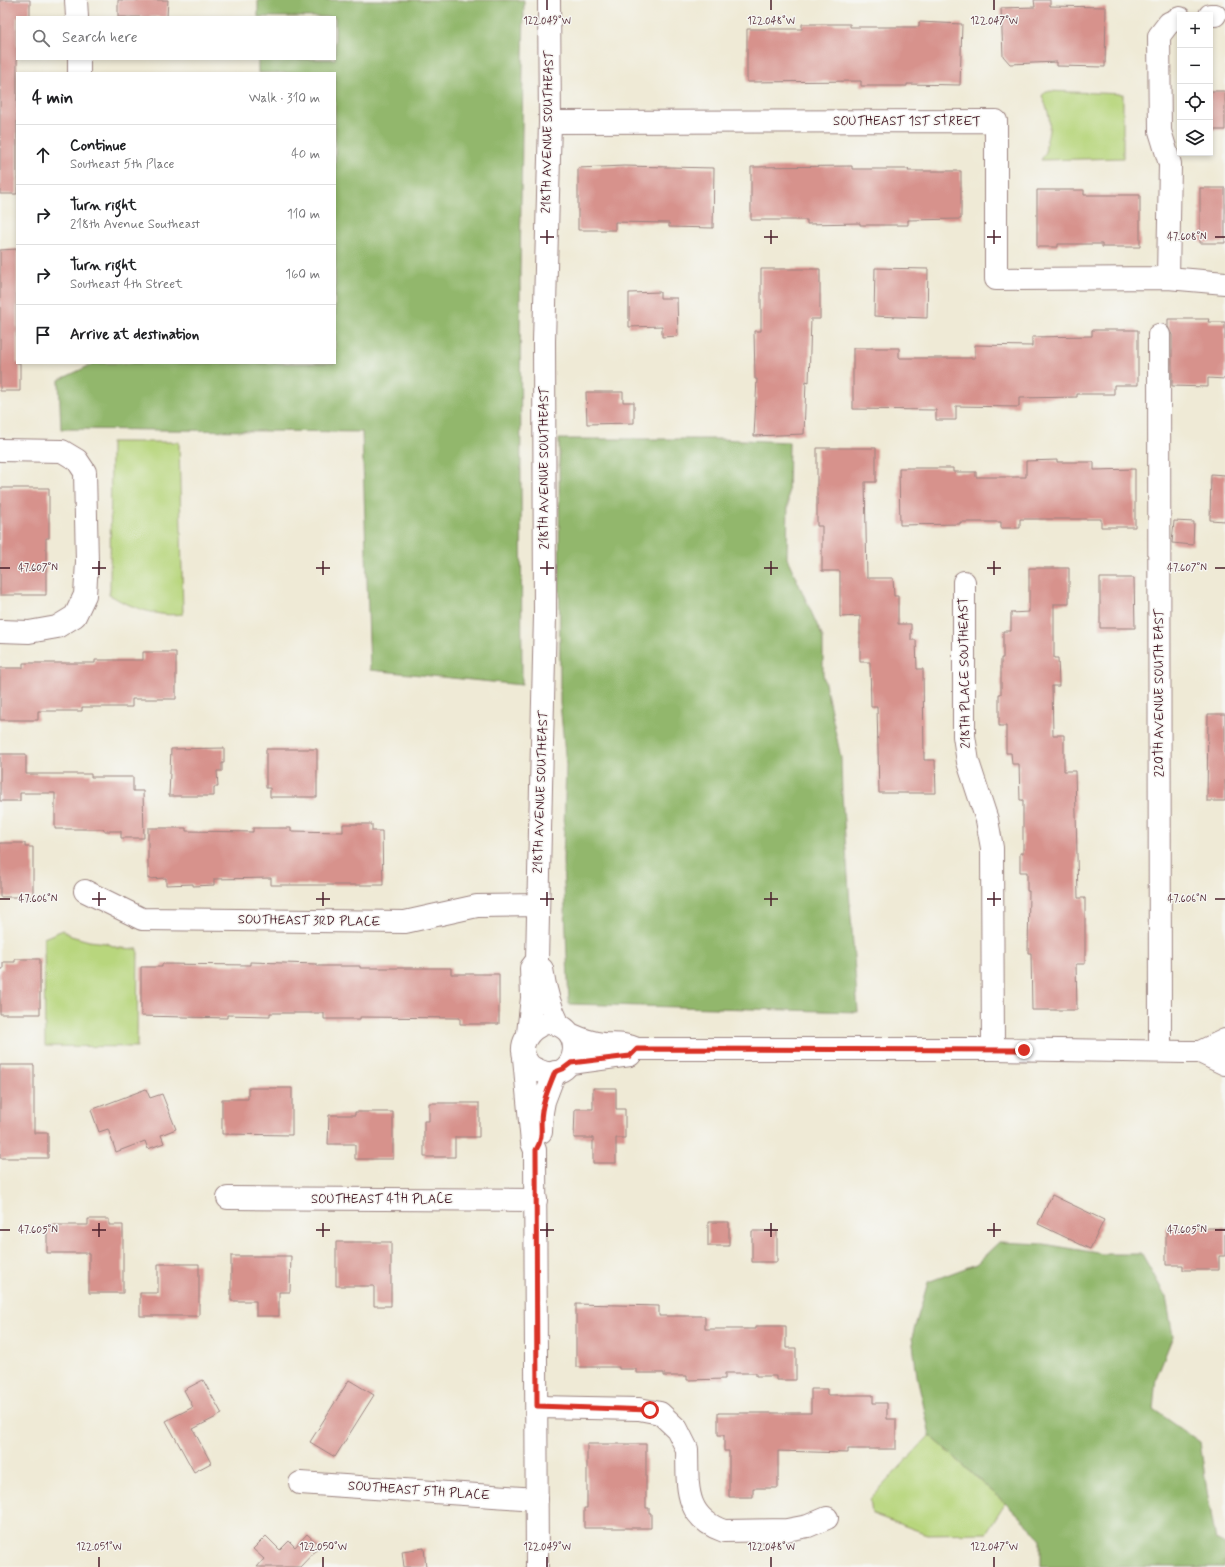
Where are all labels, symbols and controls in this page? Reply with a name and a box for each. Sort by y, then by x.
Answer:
map controls [1177,12,1213,156]
button: + [1177,12,1213,48]
text: 122.049°W [523,14,571,28]
text: 122.048°W [747,14,795,28]
text: 122.047°W [970,14,1018,28]
search box [16,16,336,60]
icon: search [30,27,52,49]
text: Search here [62,28,138,48]
button: − [1177,48,1213,84]
street label: 218TH AVENUE SOUTHEAST [538,49,558,214]
button: locate [1177,84,1213,120]
text: 4 min [32,87,73,109]
text: Walk · 310 m [249,90,320,107]
street label: SOUTHEAST 1ST STREET [833,113,981,130]
button: layers [1177,120,1213,156]
text: Continue [70,136,126,156]
icon: ahead [32,144,54,166]
text: 40 m [291,146,320,163]
text: Southeast 5th Place [70,156,174,173]
text: Turn right [70,196,137,216]
icon: right [32,204,54,226]
text: 110 m [287,206,320,223]
text: 218th Avenue Southeast [70,216,200,233]
text: 47.608°N [1167,230,1207,244]
text: Turn right [70,256,137,276]
icon: right [32,264,54,286]
text: 160 m [285,266,320,283]
text: Southeast 4th Street [70,276,183,293]
icon: arrive [32,324,54,346]
text: Arrive at destination [70,325,199,345]
street label: 218TH AVENUE SOUTHEAST [536,385,553,549]
text: 47.607°N [18,561,58,575]
text: 47.607°N [1167,561,1207,575]
street label: 218TH PLACE SOUTHEAST [955,597,975,749]
street label: 220TH AVENUE SOUTH EAST [1151,608,1168,777]
street label: 218TH AVENUE SOUTHEAST [530,709,552,874]
text: 47.606°N [19,892,58,906]
text: 47.606°N [1168,892,1207,906]
street label: SOUTHEAST 3RD PLACE [238,911,380,931]
route end [1015,1041,1033,1059]
street label: SOUTHEAST 4TH PLACE [311,1191,453,1208]
text: 47.605°N [18,1223,58,1237]
text: 47.605°N [1167,1223,1207,1237]
route start [641,1401,659,1419]
street label: SOUTHEAST 5TH PLACE [347,1478,491,1504]
text: 122.051°W [76,1540,122,1554]
text: 122.050°W [299,1540,347,1554]
text: 122.049°W [523,1540,571,1554]
text: 122.048°W [747,1540,795,1554]
text: 122.047°W [970,1540,1018,1554]

